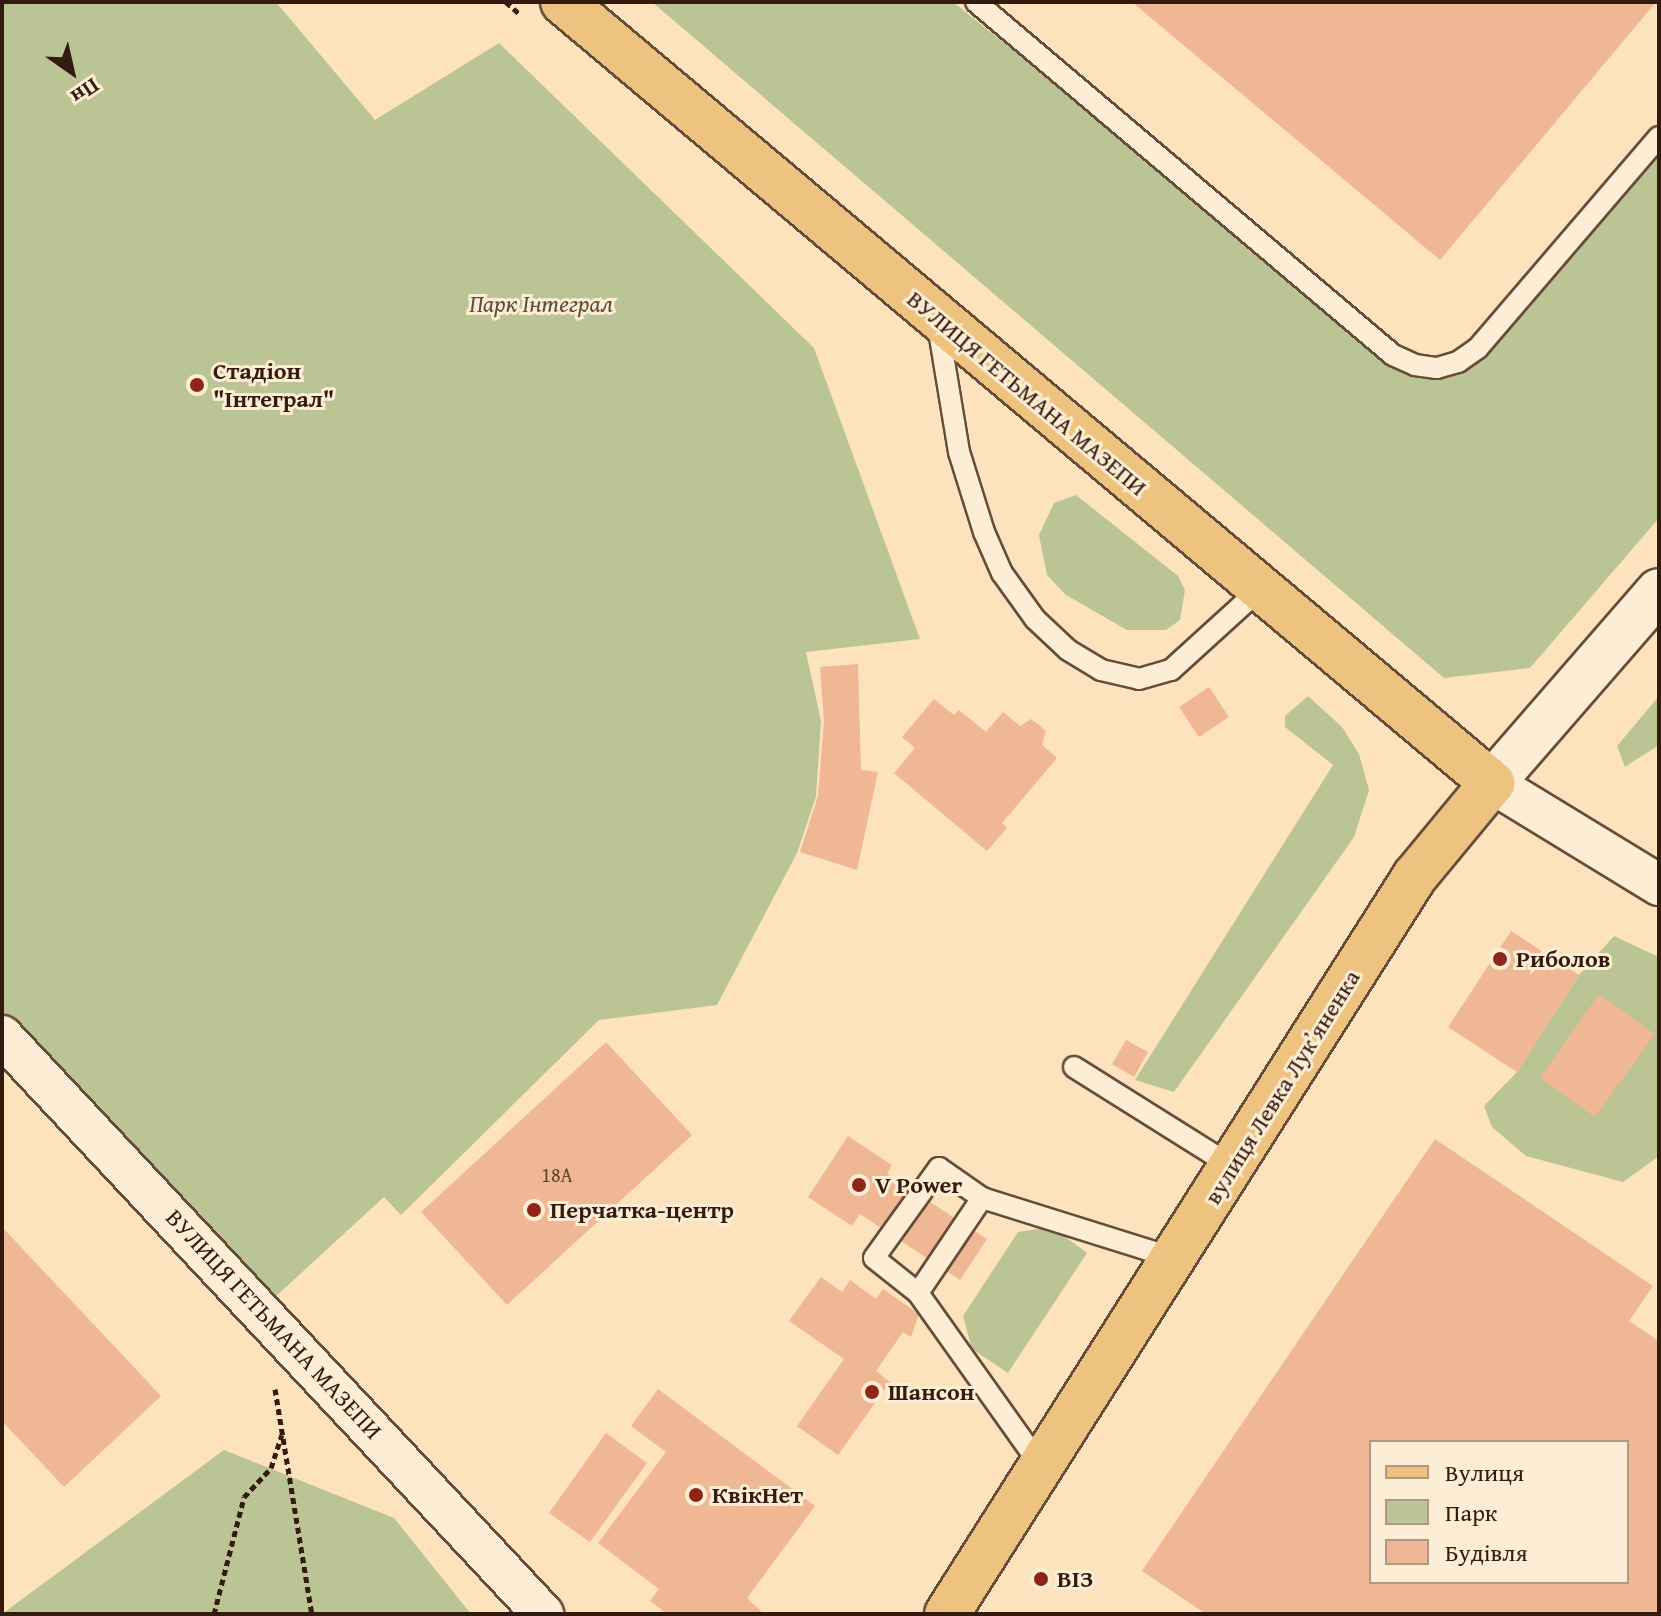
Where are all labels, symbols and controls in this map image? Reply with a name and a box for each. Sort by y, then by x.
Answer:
north arrow [32,32,112,112]
text: Пн [65,71,106,113]
street label: ВУЛИЦЯ ГЕТЬМАНА МАЗЕПИ [901,284,1153,502]
park label: Парк Інтеграл [469,290,613,318]
place label: Стадіон "Інтеграл" [213,357,334,413]
marker: Стадіон "Інтеграл" [188,376,206,394]
place label: Риболов [1516,945,1610,973]
marker: Риболов [1491,950,1509,968]
street label: вулиця Левка Лукʼяненка [1198,965,1366,1209]
house number: 18А [541,1162,573,1186]
place label: V Power [875,1171,962,1199]
marker: V Power [850,1176,868,1194]
place label: Перчатка-центр [550,1196,734,1224]
marker: Перчатка-центр [525,1201,543,1219]
street label: ВУЛИЦЯ ГЕТЬМАНА МАЗЕПИ [160,1203,388,1445]
place label: Шансон [888,1378,974,1406]
marker: Шансон [863,1383,881,1401]
legend [1369,1440,1629,1584]
text: Вулиця [1445,1455,1524,1490]
place label: КвікНет [712,1481,803,1509]
marker: КвікНет [687,1486,705,1504]
text: Парк [1445,1495,1497,1530]
text: Будівля [1445,1535,1528,1570]
place label: ВІЗ [1057,1565,1093,1593]
marker: ВІЗ [1032,1570,1050,1588]

